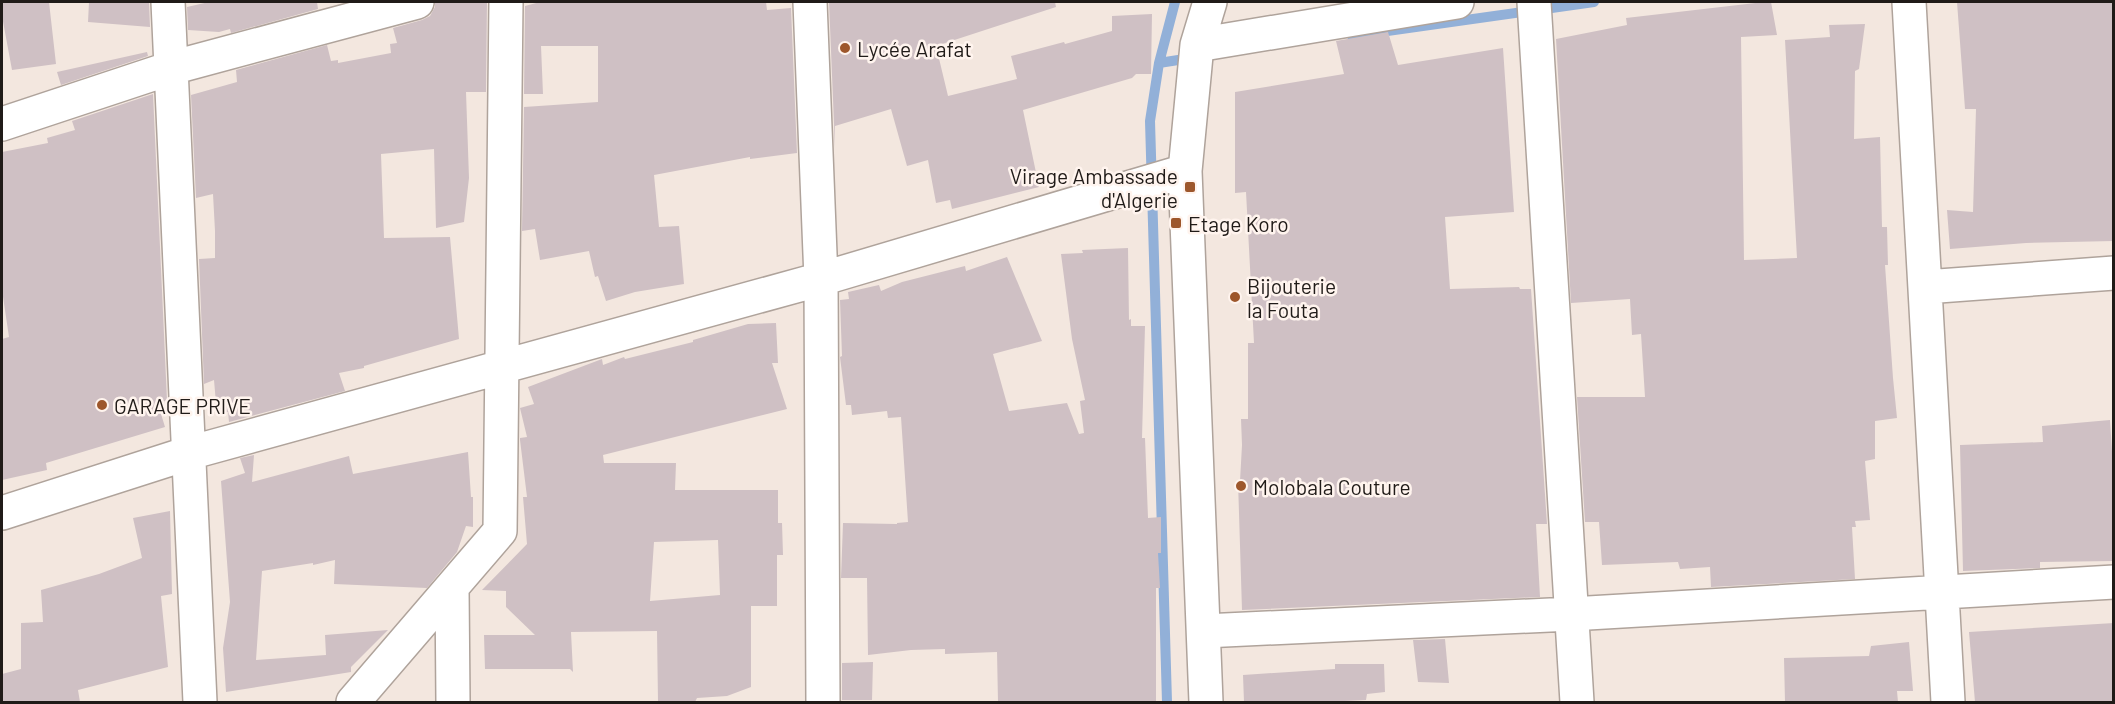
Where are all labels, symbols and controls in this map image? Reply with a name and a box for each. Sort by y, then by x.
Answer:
place label: Lycée Arafat [857,36,972,61]
marker: Lycée Arafat [838,41,852,55]
place label: Virage Ambassade d'Algerie [1010,163,1178,212]
marker: Virage Ambassade d'Algerie [1183,180,1197,194]
place label: Etage Koro [1188,211,1289,236]
marker: Etage Koro [1169,216,1183,230]
place label: Bijouterie la Fouta [1247,273,1336,322]
marker: Bijouterie la Fouta [1228,290,1242,304]
place label: GARAGE PRIVE [114,393,251,418]
marker: GARAGE PRIVE [95,398,109,412]
place label: Molobala Couture [1253,474,1411,499]
marker: Molobala Couture [1234,479,1248,493]

